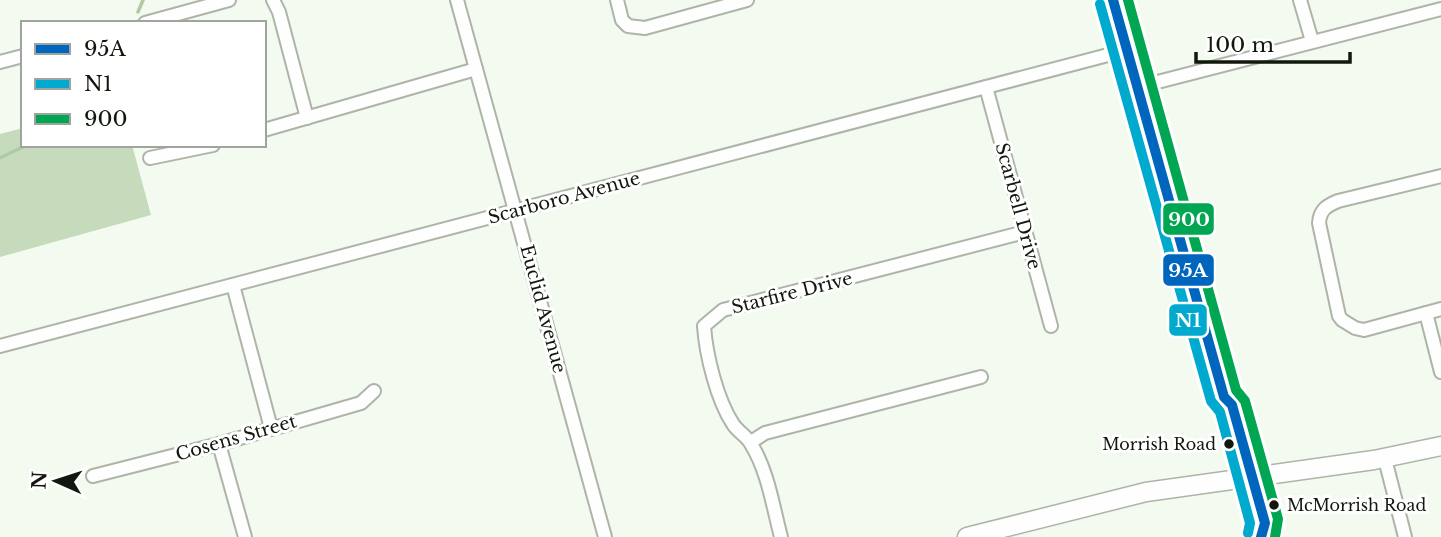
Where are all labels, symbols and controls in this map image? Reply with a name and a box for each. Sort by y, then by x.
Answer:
legend [21,21,266,147]
scale bar [1196,21,1350,65]
text: 100 m [1206,32,1274,58]
text: 95A [84,36,126,62]
text: N1 [84,71,112,97]
text: 900 [84,106,128,132]
street label: Scarbell Drive [991,140,1045,272]
street label: Scarboro Avenue [486,167,642,229]
line badge: 900 [1162,202,1215,236]
text: 900 [1168,208,1210,231]
street label: Euclid Avenue [515,242,571,376]
line badge: 95A [1162,253,1215,287]
text: 95A [1168,259,1208,282]
street label: Starfire Drive [729,267,855,319]
line badge: N1 [1168,303,1208,337]
text: N1 [1175,309,1201,332]
street label: Cosens Street [173,410,299,466]
place label: Morrish Road [1102,434,1216,454]
marker: Morrish Road [1222,437,1236,451]
north arrow [21,446,91,516]
text: N [28,470,51,490]
place label: McMorrish Road [1287,495,1426,515]
marker: McMorrish Road [1267,498,1281,512]

